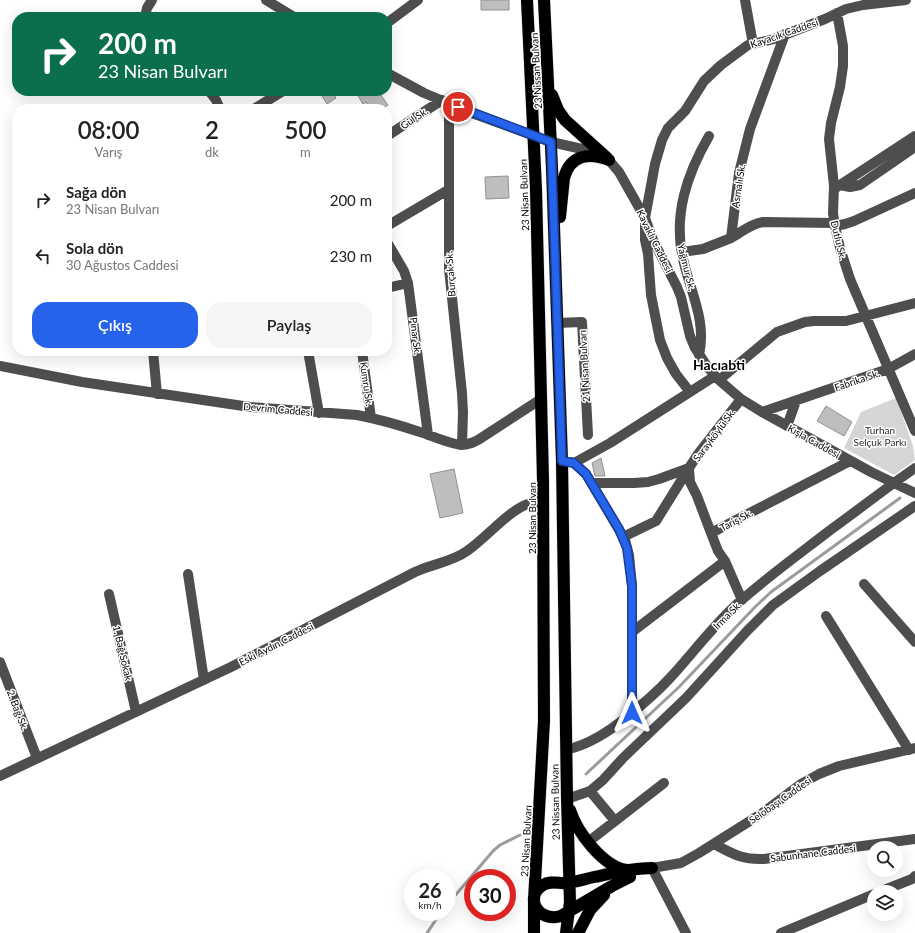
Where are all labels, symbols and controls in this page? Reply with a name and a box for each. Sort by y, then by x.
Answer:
street label: Kayacık Caddesi [748,16,820,50]
text: 200 m [98,26,177,60]
icon: right [32,28,84,80]
street label: 23 Nissan Bulvarı [528,33,544,109]
text: 23 Nisan Bulvarı [98,60,227,82]
pin [441,90,475,124]
icon: arrive [447,96,469,118]
street label: Gül Sk. [398,105,430,131]
text: 08:00 [78,115,139,144]
text: 2 [205,115,219,144]
text: 500 [285,115,326,144]
text: Varış [95,144,122,160]
text: dk [205,144,219,160]
text: m [300,144,311,160]
street label: 23 Nisan Bulvarı [517,159,531,231]
street label: Asmalı Sk. [729,163,747,209]
text: Sağa dön [66,183,127,201]
icon: right [32,189,54,211]
text: 200 m [330,191,372,209]
text: 23 Nisan Bulvarı [66,201,160,217]
street label: Kavaklı Caddesi [635,207,675,275]
street label: Dutlu Sk. [829,219,849,261]
text: Sola dön [66,239,123,257]
street label: Yağmur Sk. [675,242,699,292]
icon: left [32,245,54,267]
text: 230 m [330,247,372,265]
street label: Burçak Sk. [442,251,458,297]
text: 30 Ağustos Caddesi [66,257,179,273]
button: Çıkış [32,302,198,348]
button: Paylaş [206,302,372,348]
street label: Pınar Sk. [408,317,424,355]
street label: 21 Nisan Bulvarı [576,330,592,402]
district label: Hacıabti [693,356,745,373]
street label: Kumru Sk. [358,361,376,407]
street label: Fabrika Sk. [833,367,881,393]
street label: Devrim Caddesi [243,400,313,418]
street label: Sarayköylü Sk. [690,406,738,464]
street label: Kışla Caddesi [786,422,842,460]
park label: Turhan Selçuk Parkı [854,424,906,448]
street label: 23 Nisan Bulvarı [526,482,538,554]
street label: Tariş Sk. [718,506,754,534]
street label: Irma Sk. [710,598,744,632]
street label: Eski Aydın Caddesi [237,620,315,668]
street label: 1. Bağ Sokak [111,624,135,683]
street label: 2. Bağ Sk. [5,688,31,732]
position arrow [611,692,653,734]
street label: 23 Nissan Bulvarı [548,764,562,840]
street label: Selobaşı Caddesi [746,774,814,826]
street label: 23 Nisan Bulvarı [518,805,534,877]
map controls [867,841,903,921]
button: search [867,841,903,877]
street label: Sabunhane Caddesi [770,842,856,864]
speed limit sign: 30 [464,869,516,921]
text: 26 [418,878,442,902]
button: layers [867,885,903,921]
text: km/h [418,899,442,911]

